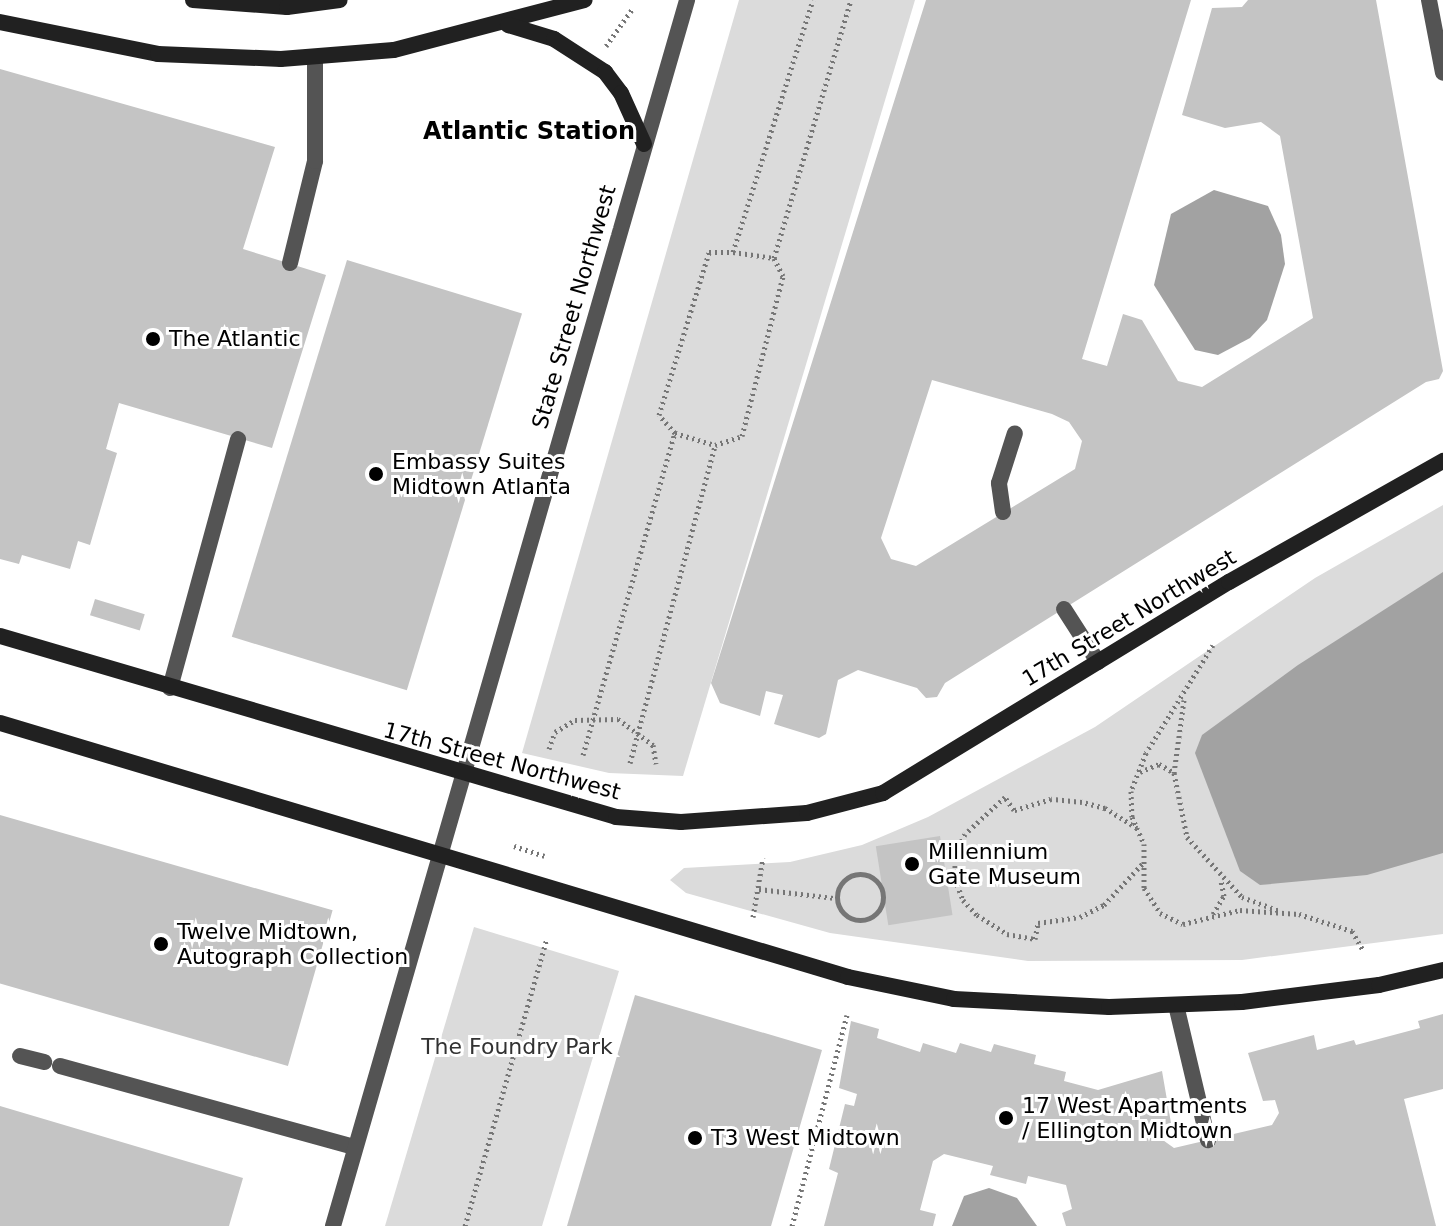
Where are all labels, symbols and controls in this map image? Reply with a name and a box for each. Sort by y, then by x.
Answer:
district label: Atlantic Station [423,118,635,146]
street label: State Street Northwest [527,182,621,432]
place label: The Atlantic [169,326,301,352]
marker: The Atlantic [144,330,162,348]
place label: Embassy Suites Midtown Atlanta [392,448,571,500]
marker: Embassy Suites Midtown Atlanta [367,465,385,483]
street label: 17th Street Northwest [1017,544,1241,692]
street label: 17th Street Northwest [380,717,624,805]
place label: Millennium Gate Museum [928,838,1081,890]
marker: Millennium Gate Museum [903,855,921,873]
place label: Twelve Midtown, Autograph Collection [177,918,408,970]
marker: Twelve Midtown, Autograph Collection [152,935,170,953]
park label: The Foundry Park [421,1034,613,1060]
place label: 17 West Apartments / Ellington Midtown [1022,1092,1247,1144]
marker: 17 West Apartments / Ellington Midtown [997,1109,1015,1127]
place label: T3 West Midtown [711,1125,900,1151]
marker: T3 West Midtown [686,1129,704,1147]

